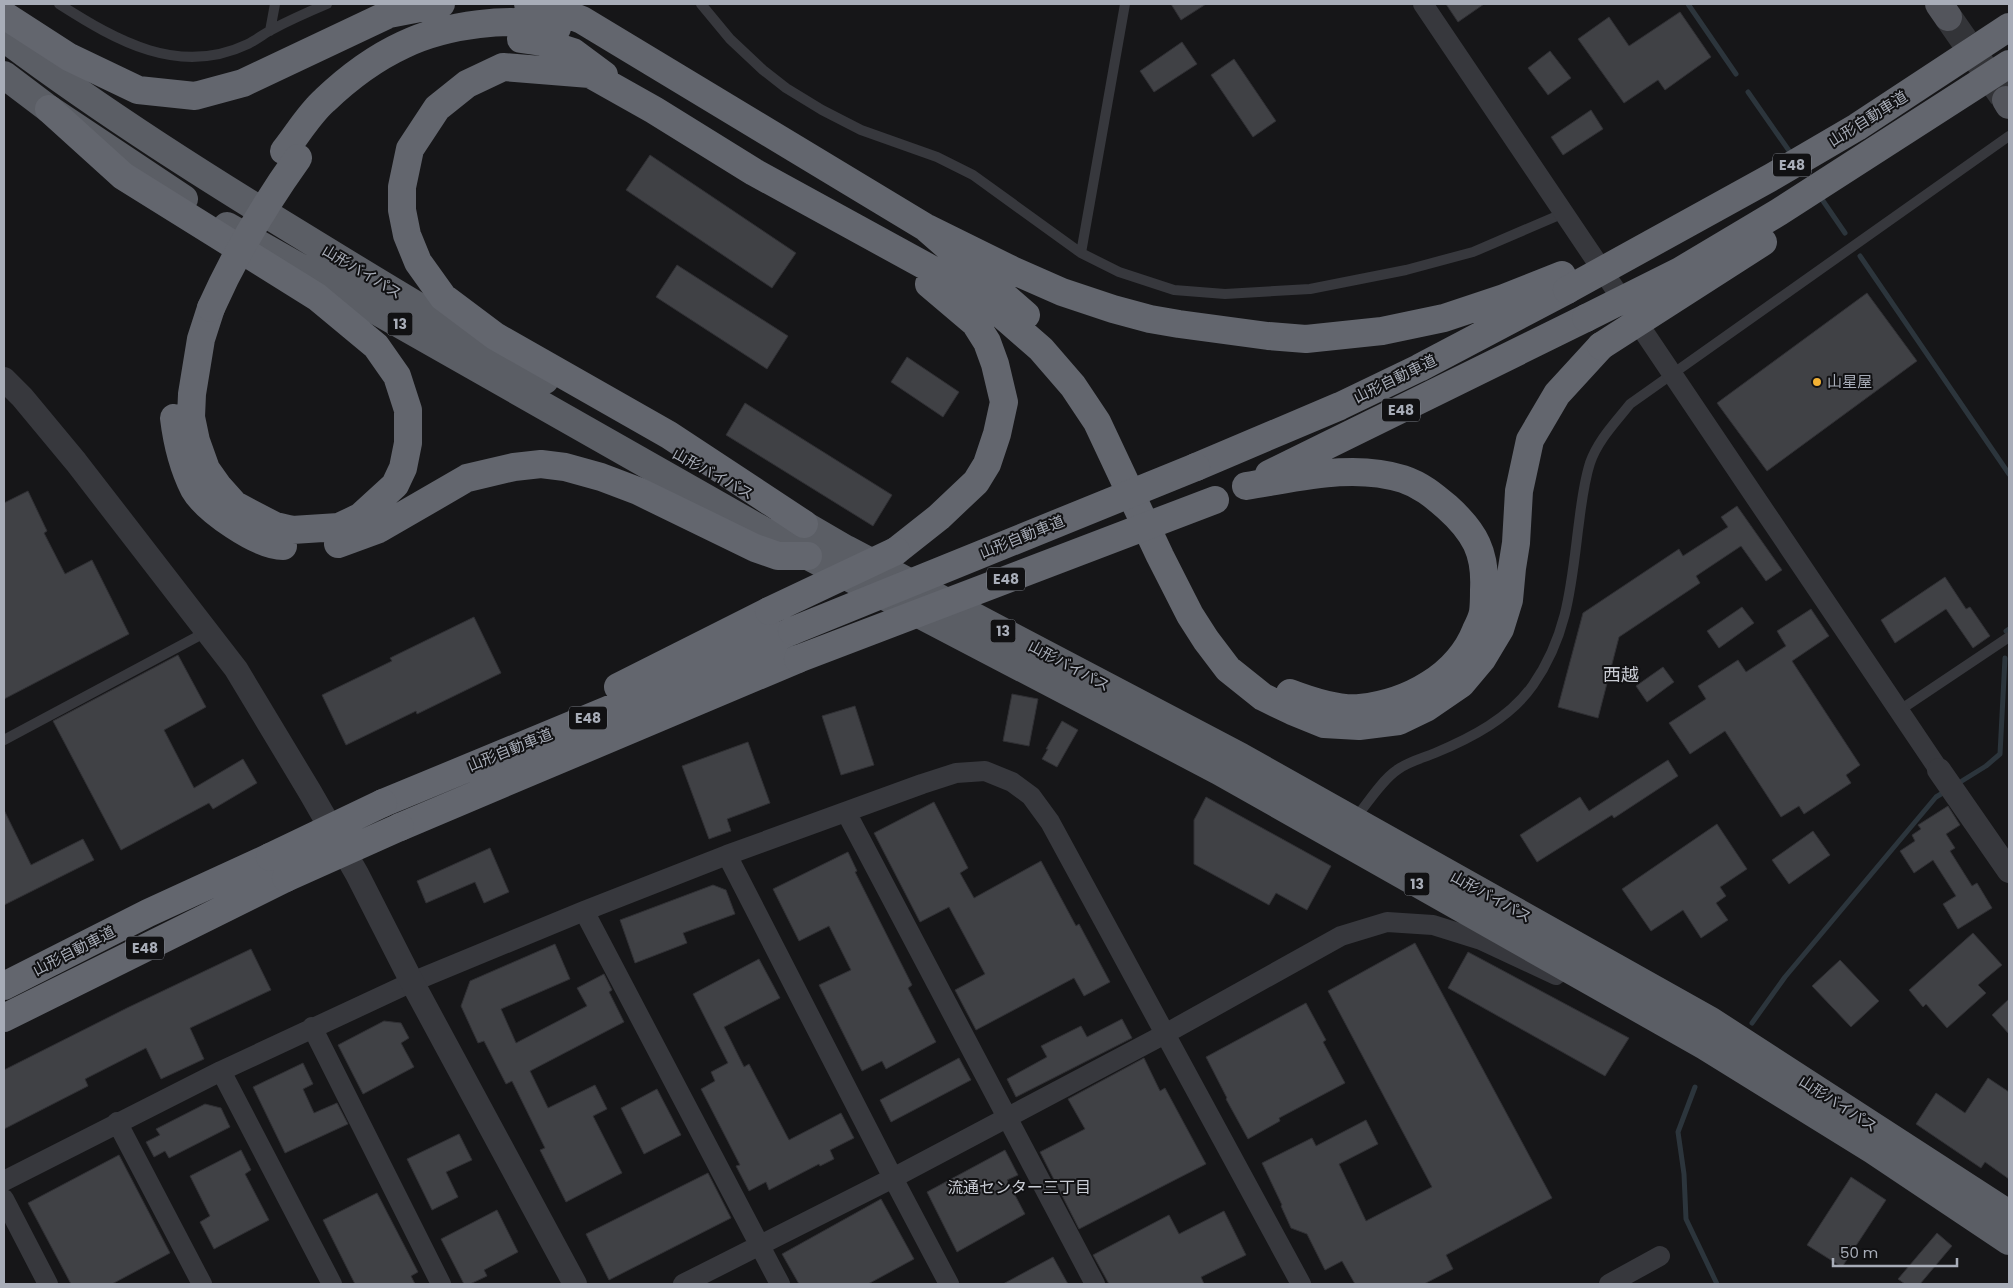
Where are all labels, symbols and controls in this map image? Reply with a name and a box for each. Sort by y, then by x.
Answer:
street label: 山形自動車道 [1824,86,1911,151]
road number: E48 [1773,154,1811,176]
street label: 山形バイパス [318,239,406,304]
road number: 13 [388,312,412,336]
street label: 山形自動車道 [1350,349,1440,408]
place label: 山星屋 [1827,371,1872,392]
marker: 山星屋 [1811,376,1823,388]
road number: E48 [1382,398,1420,422]
street label: 山形バイパス [669,443,758,504]
street label: 山形自動車道 [976,510,1067,563]
road number: E48 [987,568,1025,590]
road number: 13 [990,620,1016,642]
street label: 山形バイパス [1025,635,1114,696]
district label: 西越 [1603,662,1639,687]
road number: E48 [569,706,607,730]
street label: 山形自動車道 [464,723,555,776]
street label: 山形バイパス [1447,866,1536,927]
road number: 13 [1404,872,1430,896]
street label: 山形自動車道 [29,921,119,980]
road number: E48 [126,936,164,960]
street label: 山形バイパス [1795,1070,1882,1137]
district label: 流通センター三丁目 [947,1176,1091,1199]
scale bar [1833,1236,1957,1268]
text: 50 m [1840,1242,1878,1263]

